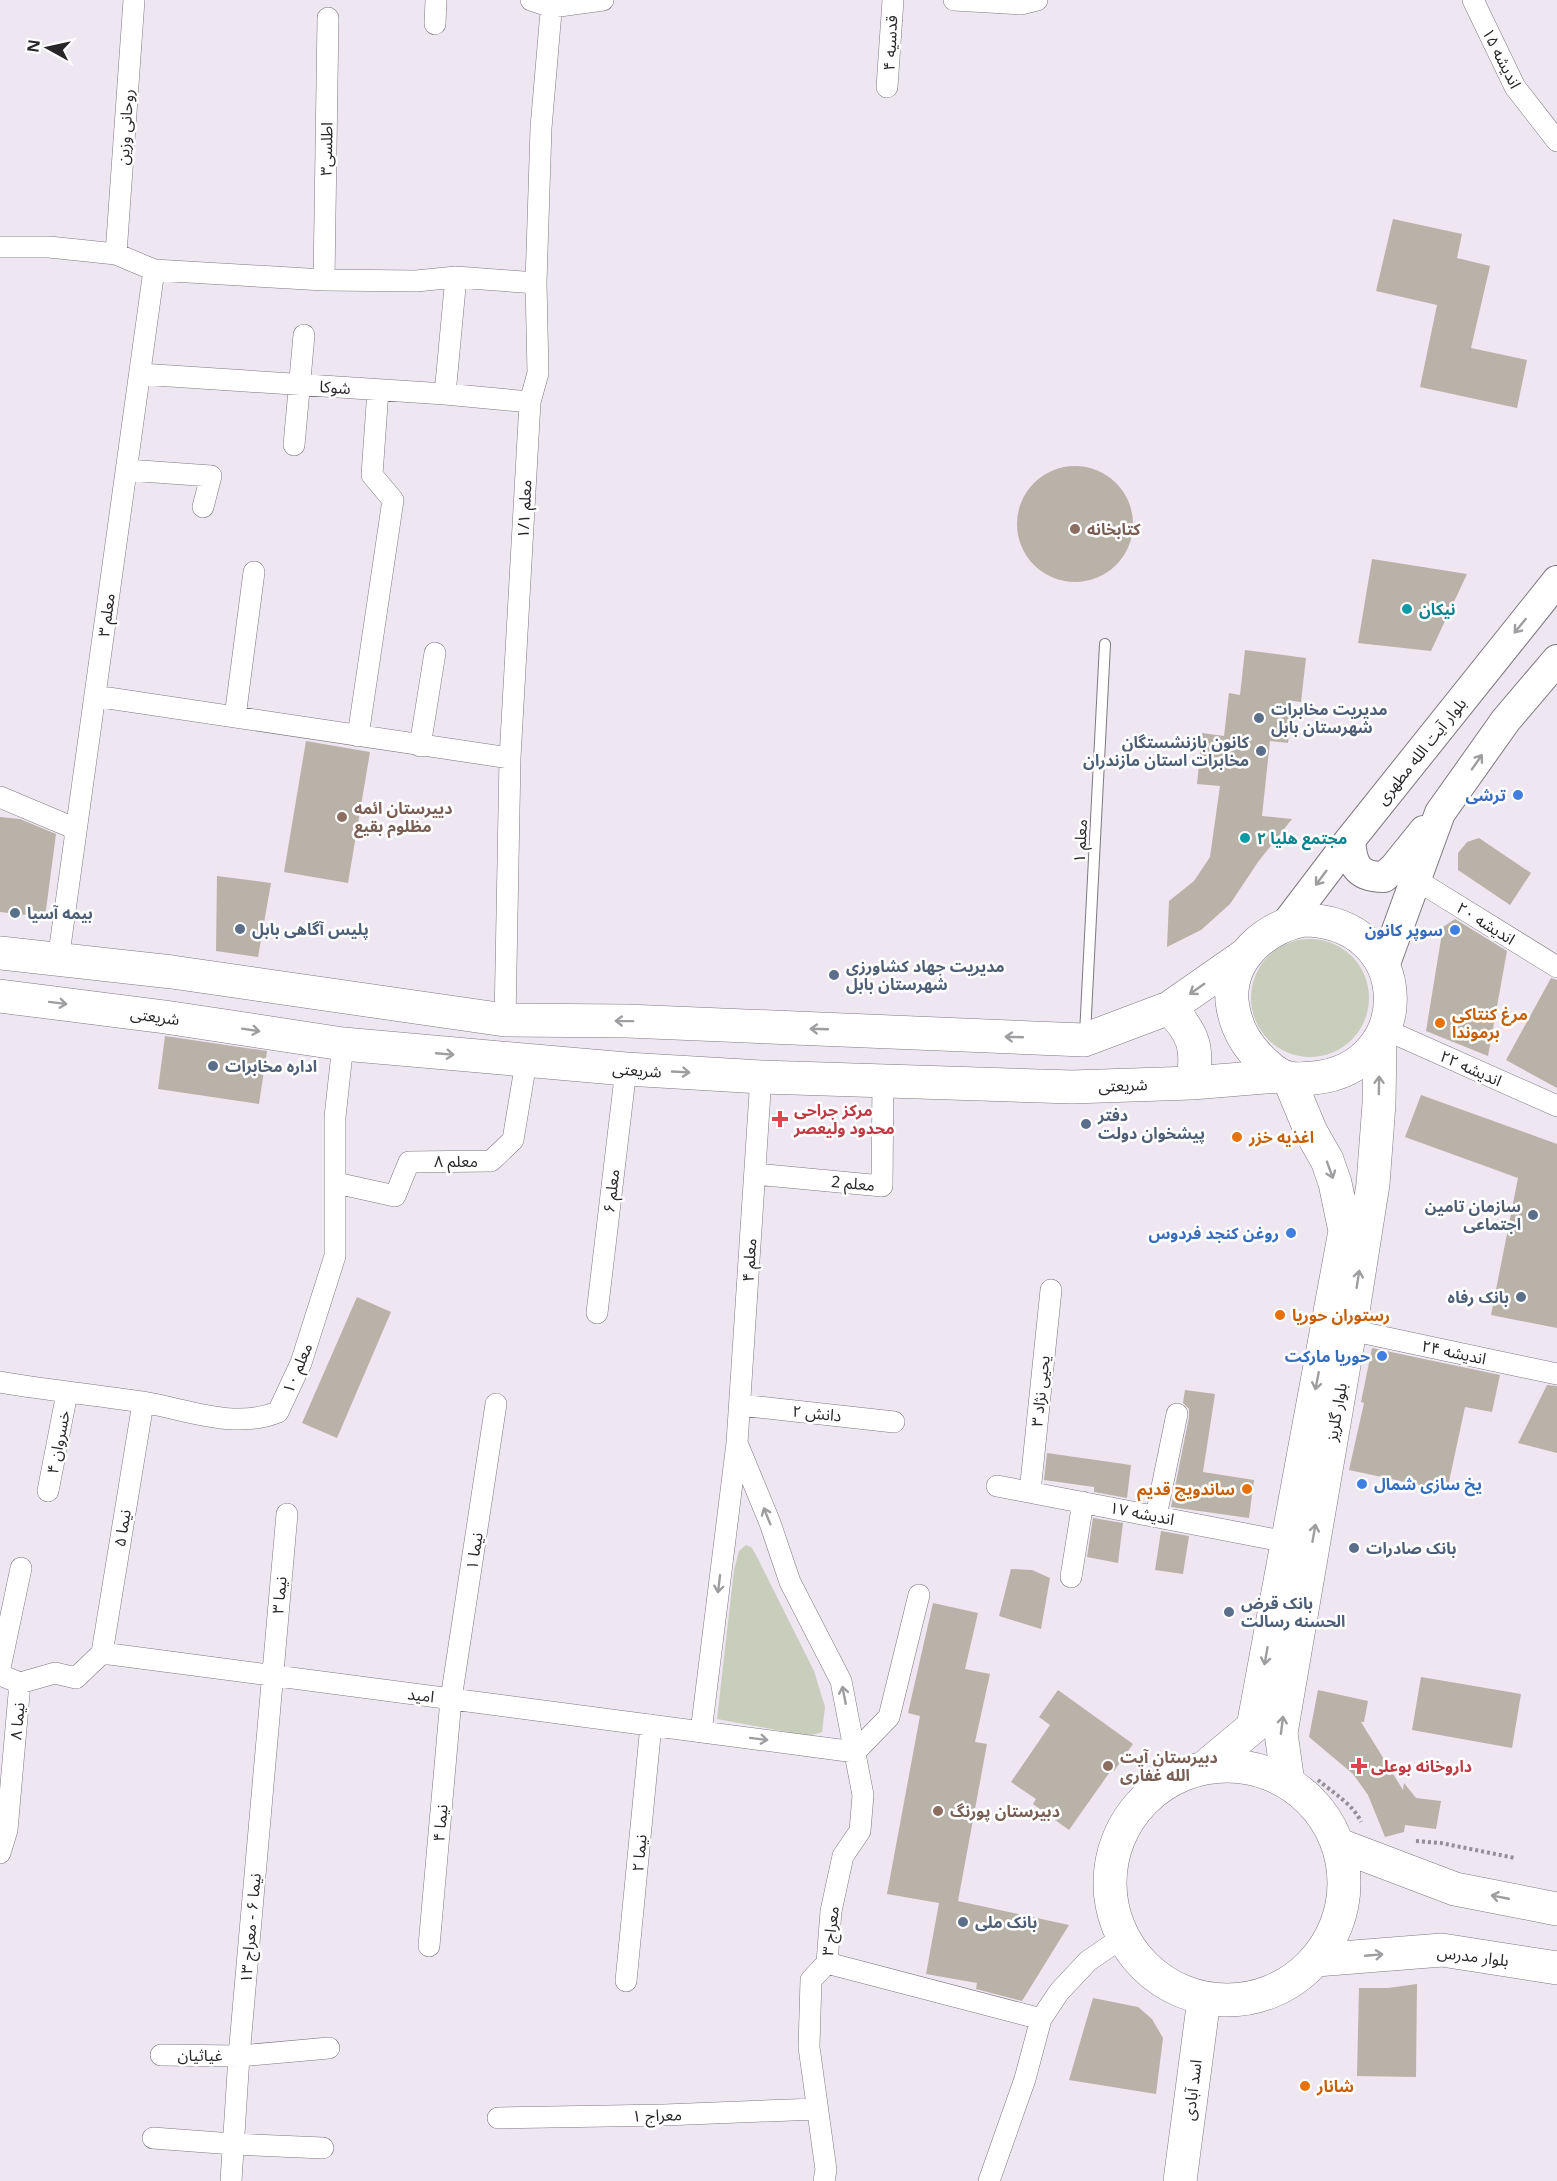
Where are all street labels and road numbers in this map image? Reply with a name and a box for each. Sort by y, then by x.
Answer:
street label: قدسیه ۴ [878,15,902,71]
street label: اندیشه ۱۵ [1477,24,1527,92]
street label: روحانی وزین [111,88,139,166]
street label: اطلسی۳ [315,122,337,176]
street label: شوکا [319,375,351,399]
street label: معلم ۱/۱ [511,479,539,539]
street label: معلم ۳ [92,592,122,639]
street label: بلوار آیت الله مطهری [1371,693,1471,809]
street label: معلم ۱ [1068,819,1094,864]
street label: اندیشه ۲۰ [1452,896,1520,950]
street label: شریعتی [129,1002,181,1030]
street label: اندیشه ۲۲ [1437,1045,1505,1091]
street label: شریعتی [612,1057,662,1083]
street label: شریعتی [1098,1073,1148,1097]
street label: معلم ۸ [434,1150,478,1174]
street label: معلم ۶ [597,1168,627,1214]
street label: معلم 2 [830,1170,876,1198]
street label: معلم ۴ [736,1237,763,1283]
street label: اندیشه ۲۴ [1420,1334,1488,1370]
street label: معلم ۱۰ [277,1339,319,1397]
street label: یحیی نژاد ۳ [1025,1354,1055,1428]
street label: بلوار گلریز [1320,1381,1352,1444]
street label: دانش ۲ [791,1399,843,1427]
street label: خسروان ۴ [41,1408,75,1476]
street label: اندیشه ۱۷ [1108,1496,1176,1530]
street label: نیما ۵ [108,1508,136,1548]
street label: نیما ۱ [460,1531,488,1571]
street label: نیما ۳ [266,1575,292,1615]
street label: امید [406,1682,436,1708]
street label: نیما ۸ [4,1701,30,1741]
street label: نیما ۴ [427,1803,453,1843]
street label: نیما ۲ [626,1833,652,1873]
street label: نیما ۶ - معراج ۱۳ [234,1872,268,1984]
street label: معراج ۳ [816,1905,846,1957]
street label: بلوار مدرس [1436,1941,1510,1971]
street label: غیاثیان [177,2044,223,2066]
street label: اسد آبادی [1177,2058,1207,2122]
street label: معراج ۱ [632,2103,682,2129]

